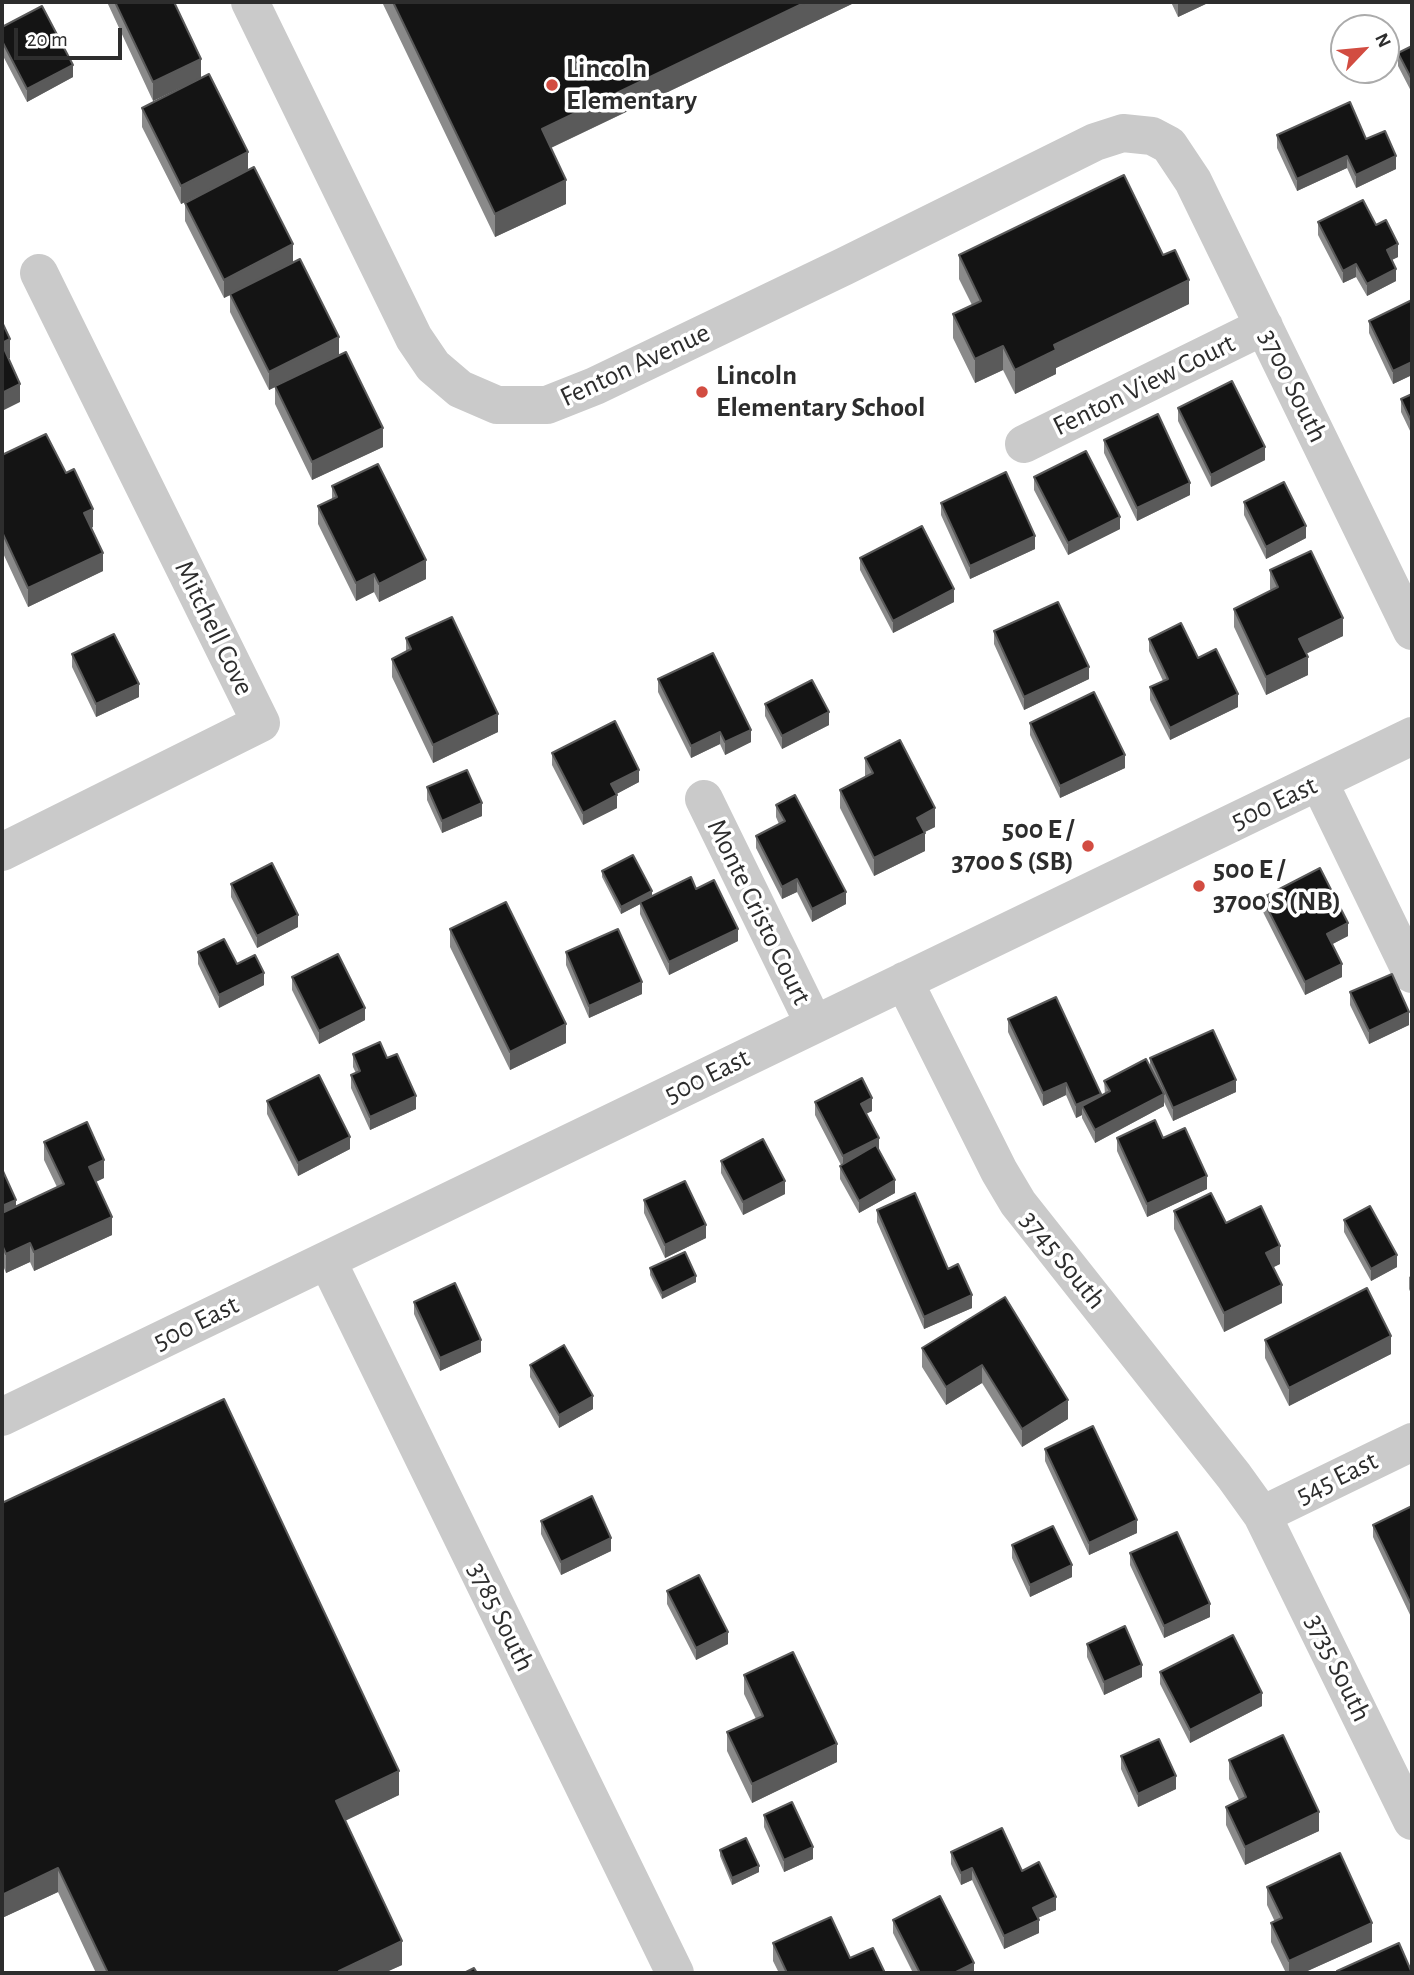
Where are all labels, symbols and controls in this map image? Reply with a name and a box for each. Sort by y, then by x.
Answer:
scale bar [18,14,126,58]
north arrow [1330,14,1400,84]
text: 20 m [27,29,68,50]
text: N [1371,30,1394,51]
place label: Lincoln Elementary [566,52,697,118]
marker: Lincoln Elementary [544,77,560,93]
street label: Fenton Avenue [555,316,715,414]
street label: 3700 South [1251,324,1335,448]
street label: Fenton View Court [1048,326,1240,444]
place label: Lincoln Elementary School [716,359,925,425]
marker: Lincoln Elementary School [694,384,710,400]
street label: Mitchell Cove [167,555,261,701]
street label: 500 East [1226,769,1322,837]
place label: 500 E / 3700 S (SB) [951,813,1074,879]
street label: Monte Cristo Court [700,814,818,1010]
marker: 500 E / 3700 S (SB) [1080,838,1096,854]
place label: 500 E / 3700 S (NB) [1213,853,1341,919]
marker: 500 E / 3700 S (NB) [1191,878,1207,894]
street label: 500 East [659,1041,755,1111]
street label: 3745 South [1013,1204,1113,1316]
street label: 500 East [148,1288,244,1358]
street label: 545 East [1291,1444,1383,1512]
street label: 3785 South [460,1557,542,1677]
street label: 3735 South [1298,1609,1378,1727]

